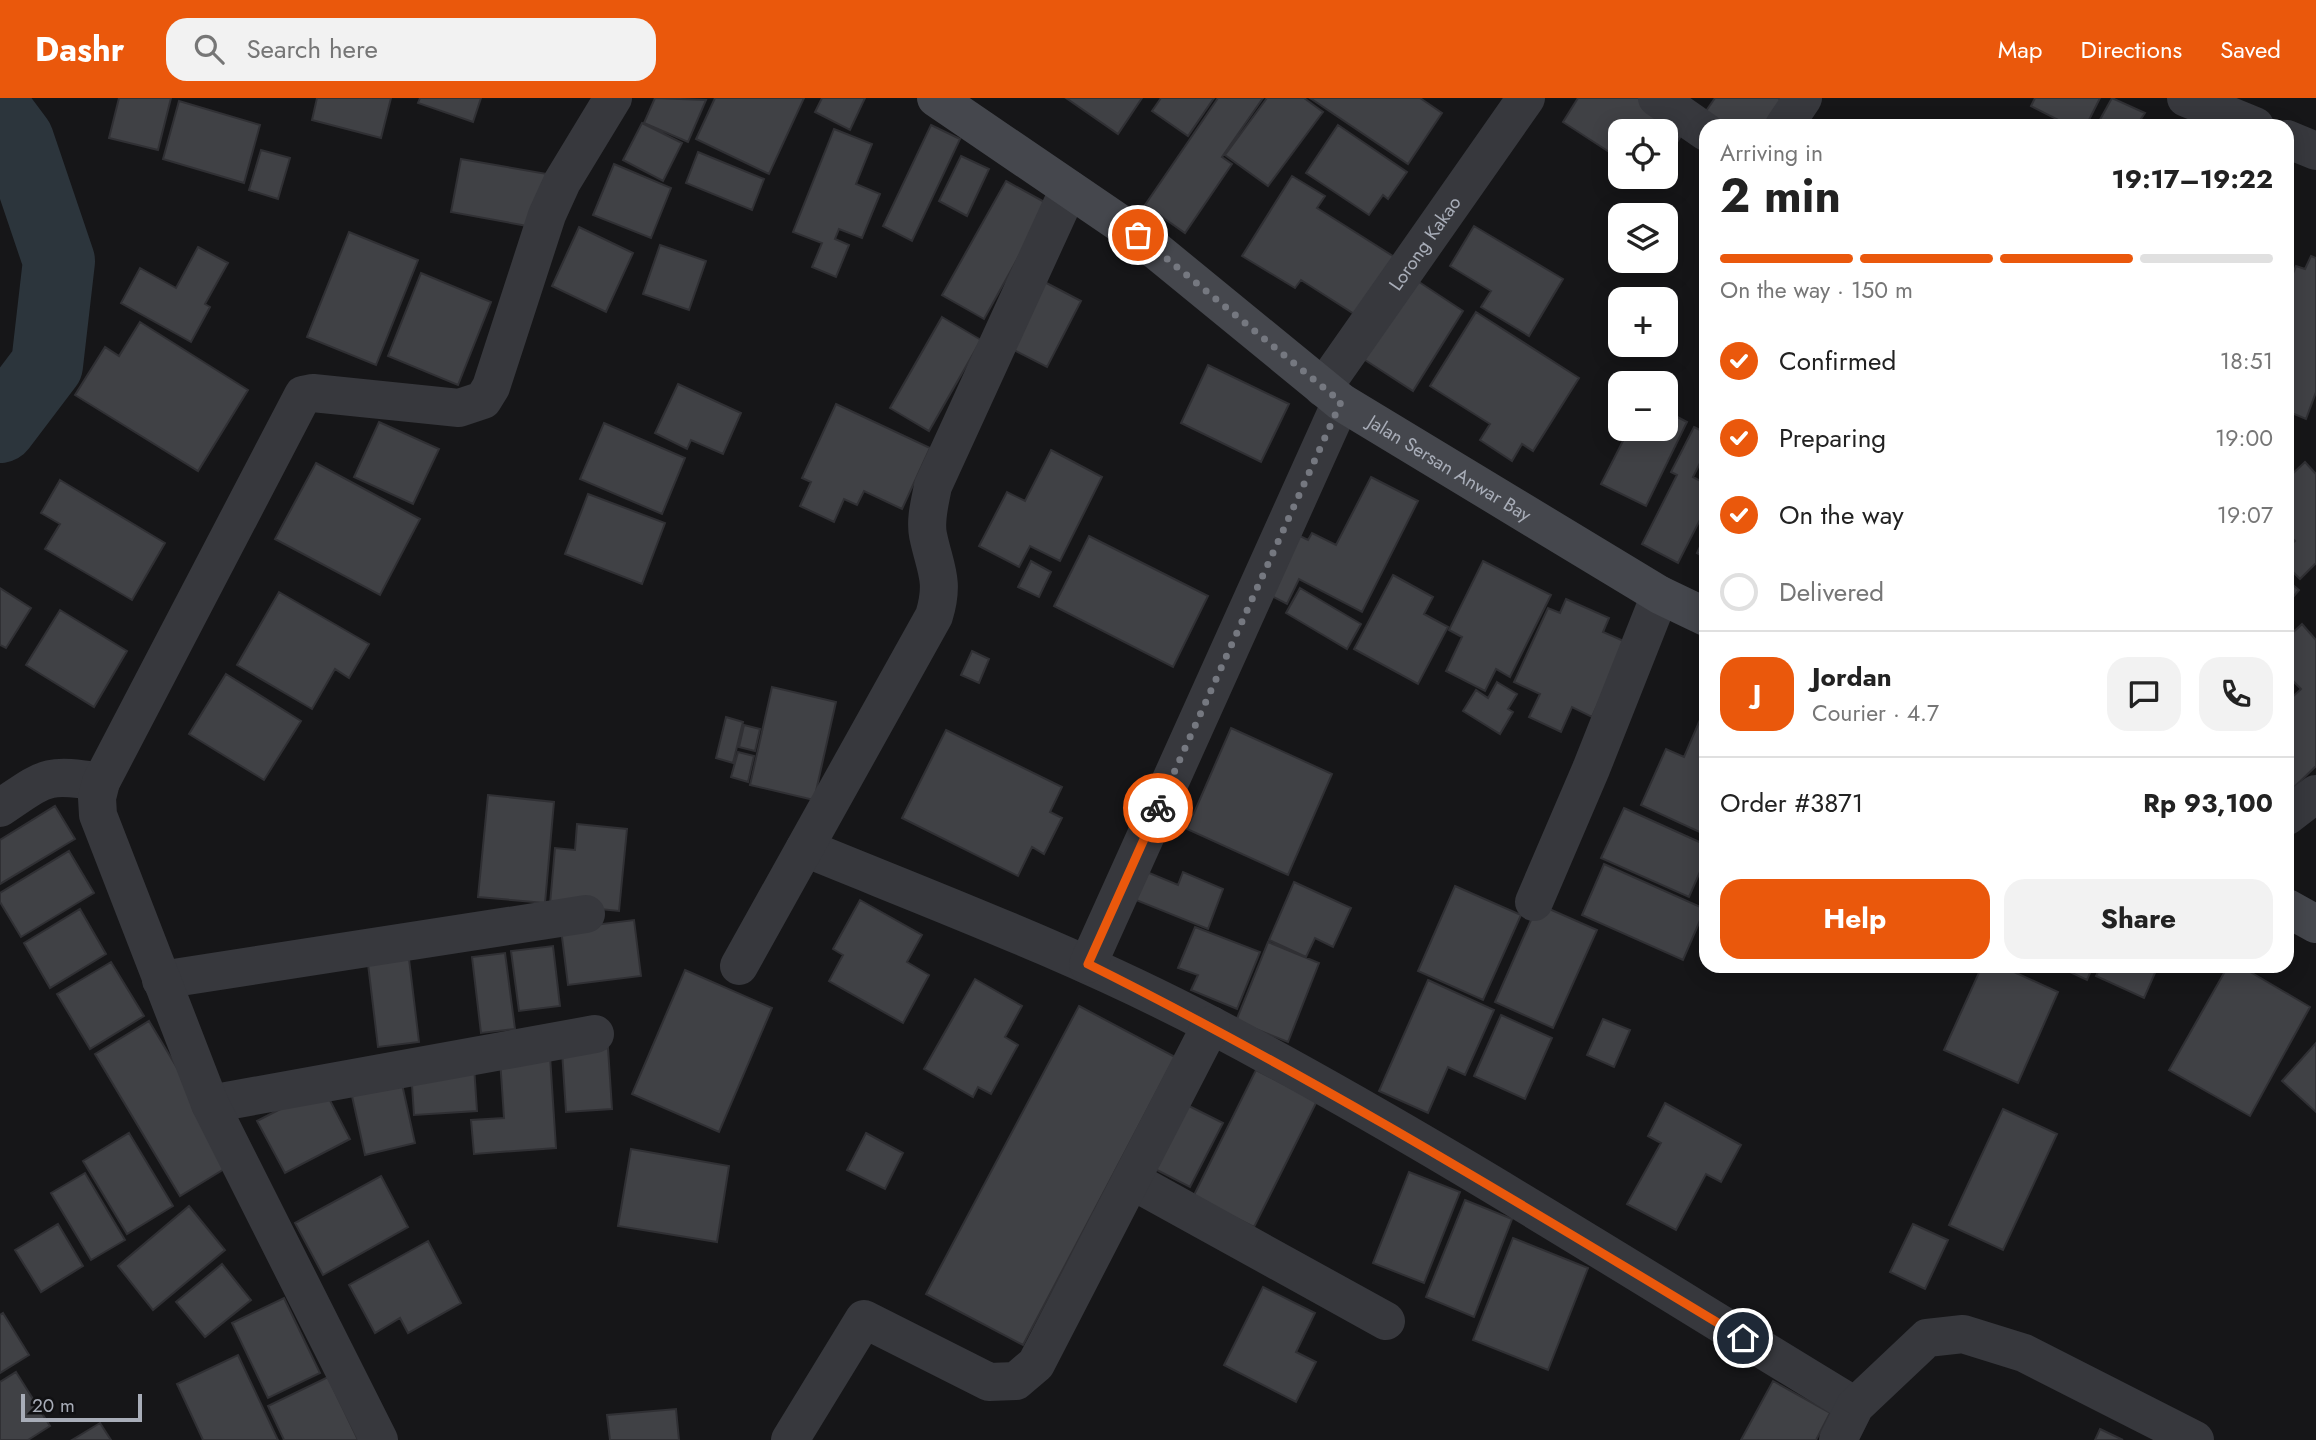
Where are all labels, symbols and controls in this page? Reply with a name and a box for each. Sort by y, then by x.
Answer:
search box [166,18,656,81]
text: Dashr [35,26,124,73]
icon: search [190,30,228,68]
text: Search here [246,30,378,68]
text: Map [1998,32,2043,67]
text: Directions [2081,32,2182,67]
text: Saved [2220,32,2281,67]
map controls [1608,119,1678,441]
button: locate [1608,119,1678,189]
text: Arriving in [1720,136,1823,170]
text: 19:17–19:22 [2112,160,2273,198]
text: 2 min [1720,163,1841,229]
street label: Lorong Kakao [1382,191,1467,296]
button: layers [1608,203,1678,273]
pin [1108,205,1168,265]
icon: bag [1119,216,1157,254]
text: On the way · 150 m [1720,273,1913,307]
button: + [1608,287,1678,357]
icon: check [1720,342,1758,380]
text: Confirmed [1779,342,1896,380]
text: 18:51 [2220,344,2273,378]
button: − [1608,371,1678,441]
street label: Jalan Sersan Anwar Bay [1360,407,1537,528]
icon: check [1720,419,1758,457]
text: Preparing [1779,419,1886,457]
text: 19:00 [2215,421,2273,455]
icon: check [1720,496,1758,534]
text: On the way [1779,496,1904,534]
text: 19:07 [2217,498,2273,532]
text: Delivered [1779,573,1884,611]
button: chat [2107,657,2181,731]
button: phone [2199,657,2273,731]
text: Jordan [1812,658,1892,696]
text: J [1753,675,1761,713]
text: Courier · 4.7 [1812,696,1939,730]
courier [1123,773,1193,843]
text: Order #3871 [1720,784,1863,822]
text: Rp 93,100 [2143,784,2273,822]
icon: bike [1139,789,1177,827]
button: Help [1720,879,1990,959]
button: Share [2004,879,2273,959]
pin [1713,1308,1773,1368]
icon: home [1724,1319,1762,1357]
scale bar [21,1391,142,1423]
text: 20 m [32,1392,75,1419]

